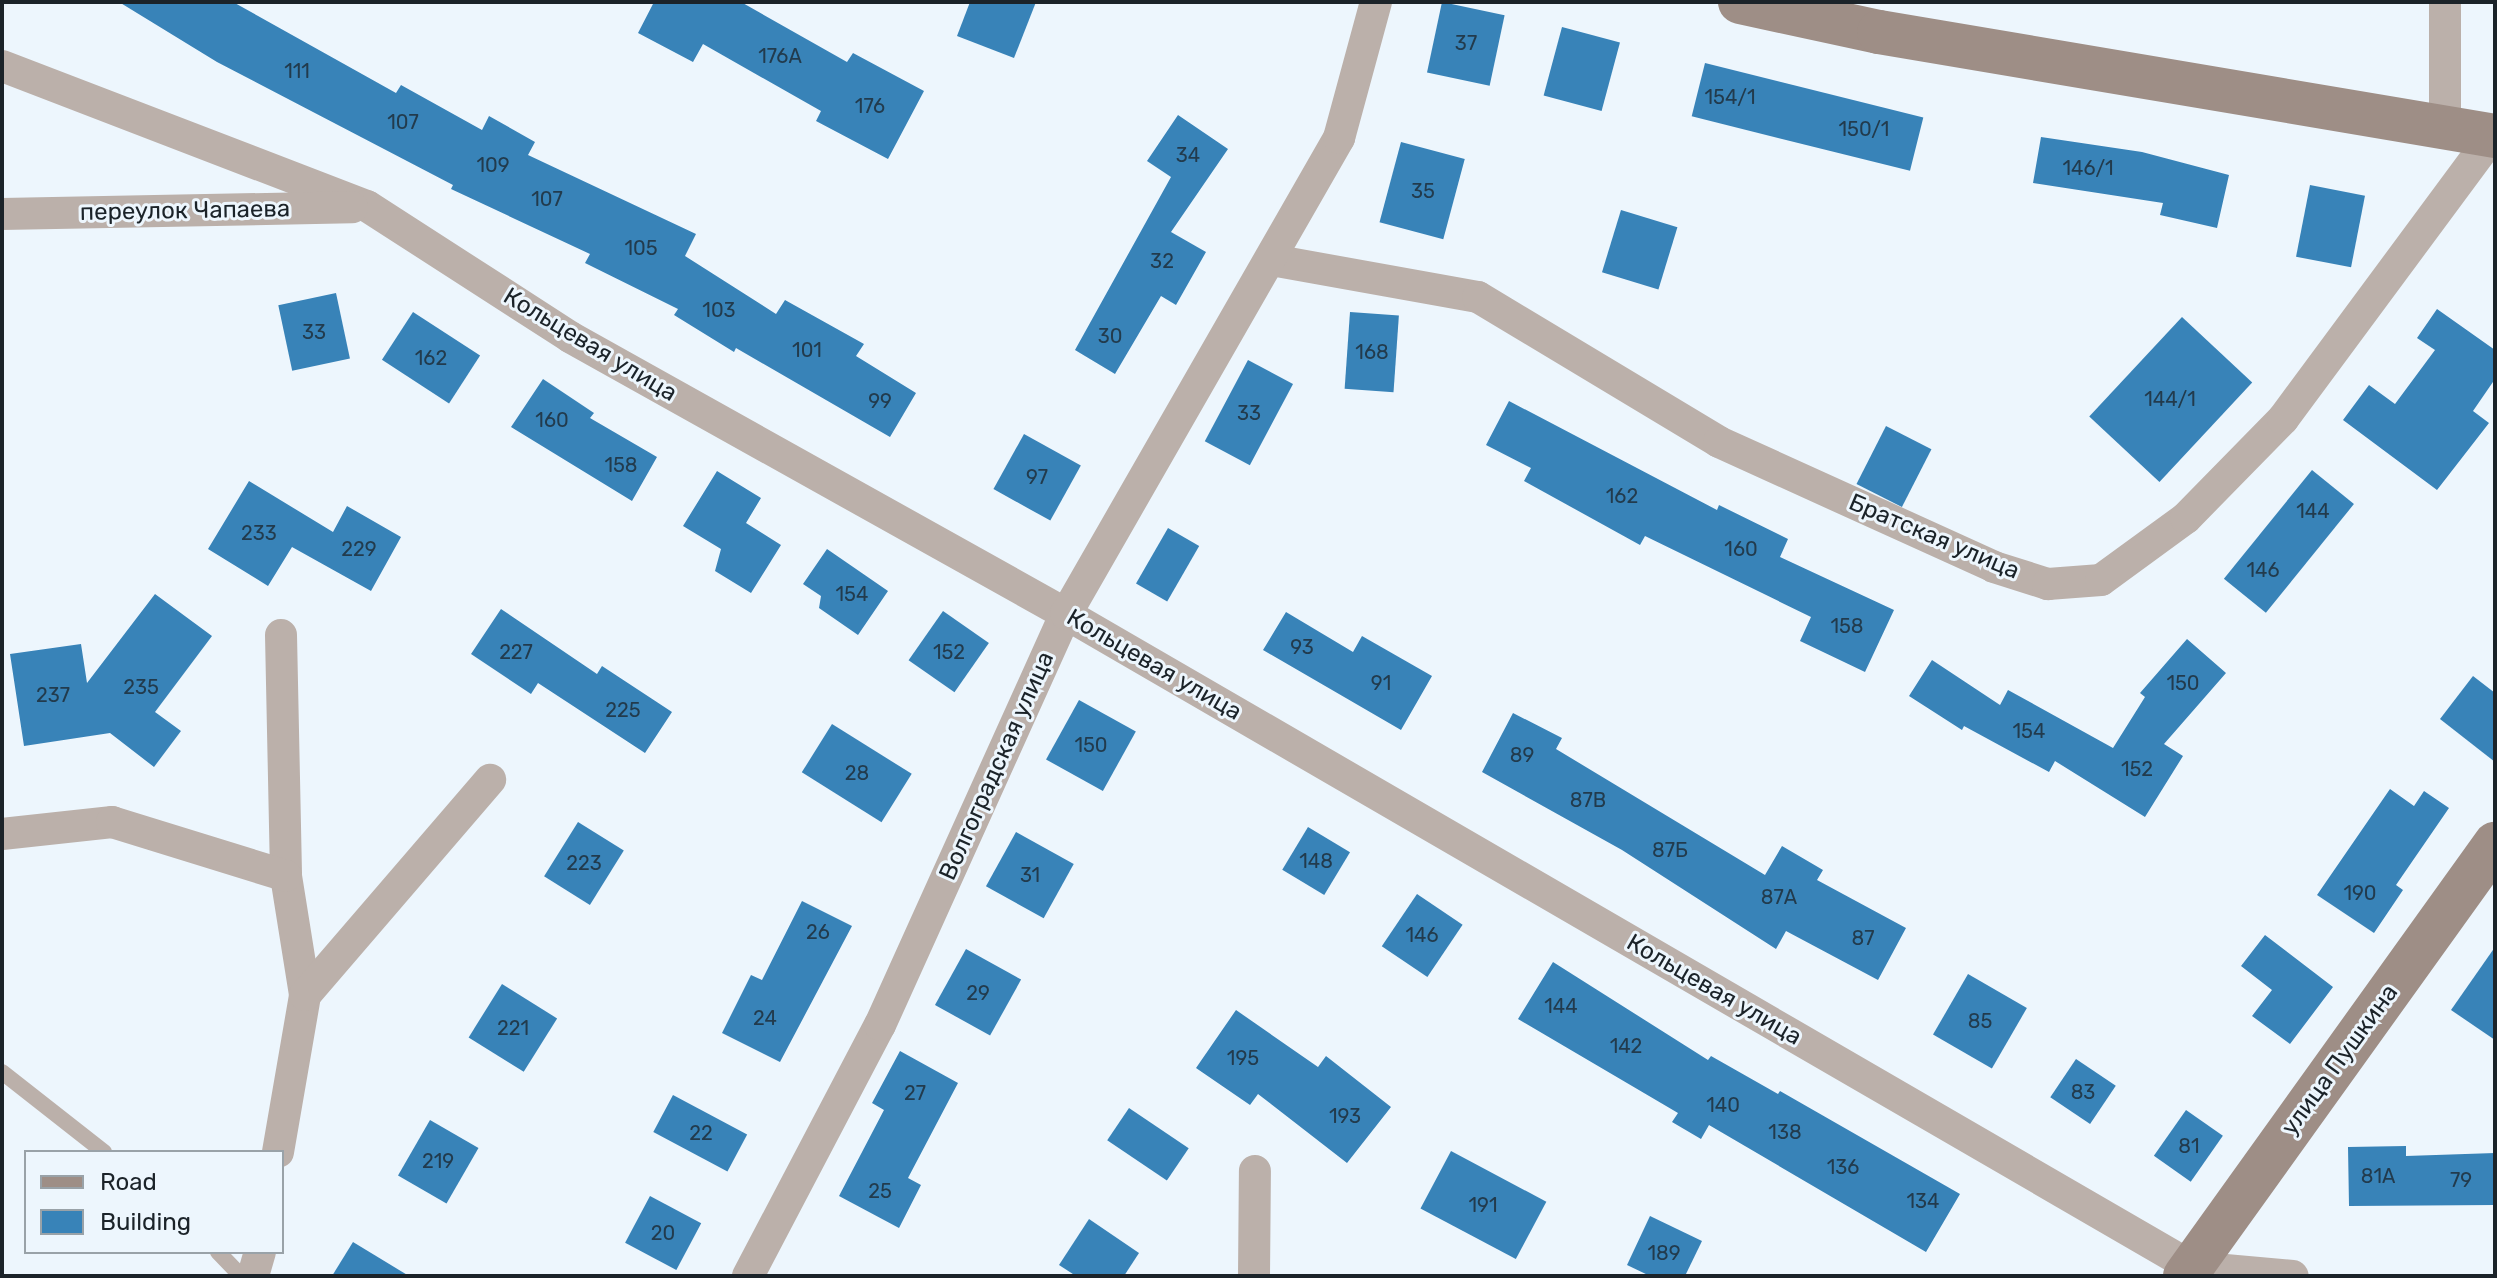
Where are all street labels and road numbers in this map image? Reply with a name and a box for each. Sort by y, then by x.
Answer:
street label: переулок Чапаева [80,195,290,227]
street label: Кольцевая улица [498,282,682,408]
street label: Братская улица [1844,488,2024,586]
street label: Кольцевая улица [1061,603,1247,727]
street label: Волгоградская улица [934,647,1060,885]
street label: Кольцевая улица [1621,928,1807,1052]
street label: улица Пушкина [2276,979,2404,1141]

